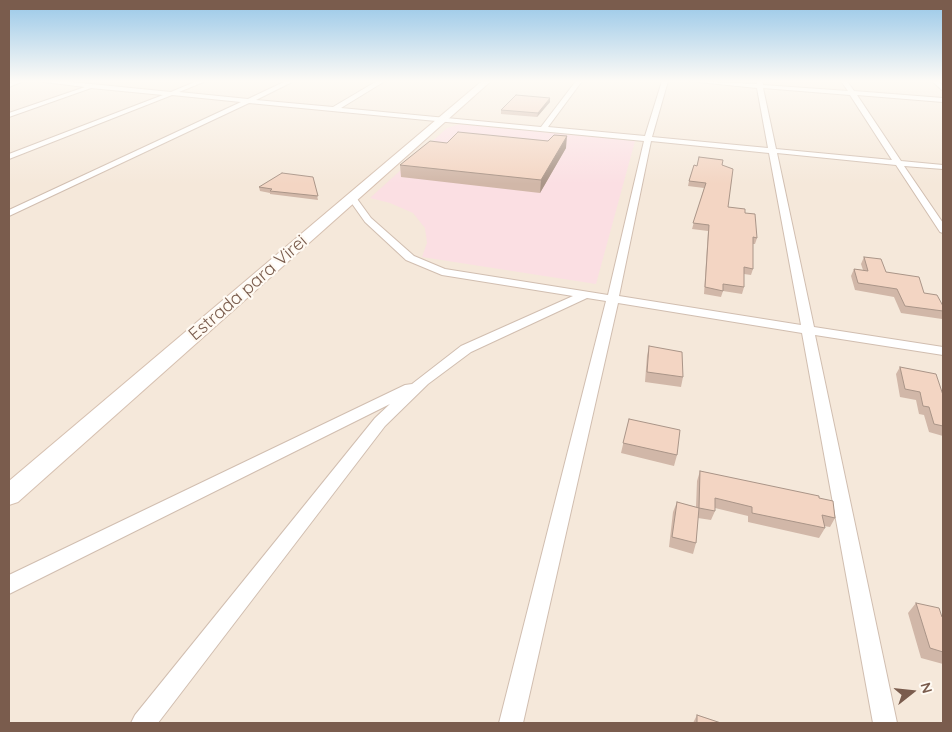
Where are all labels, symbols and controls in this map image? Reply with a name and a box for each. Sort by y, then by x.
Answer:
street label: Estrada para Virei [184,231,312,345]
north arrow [887,667,937,717]
text: N [916,680,936,695]

